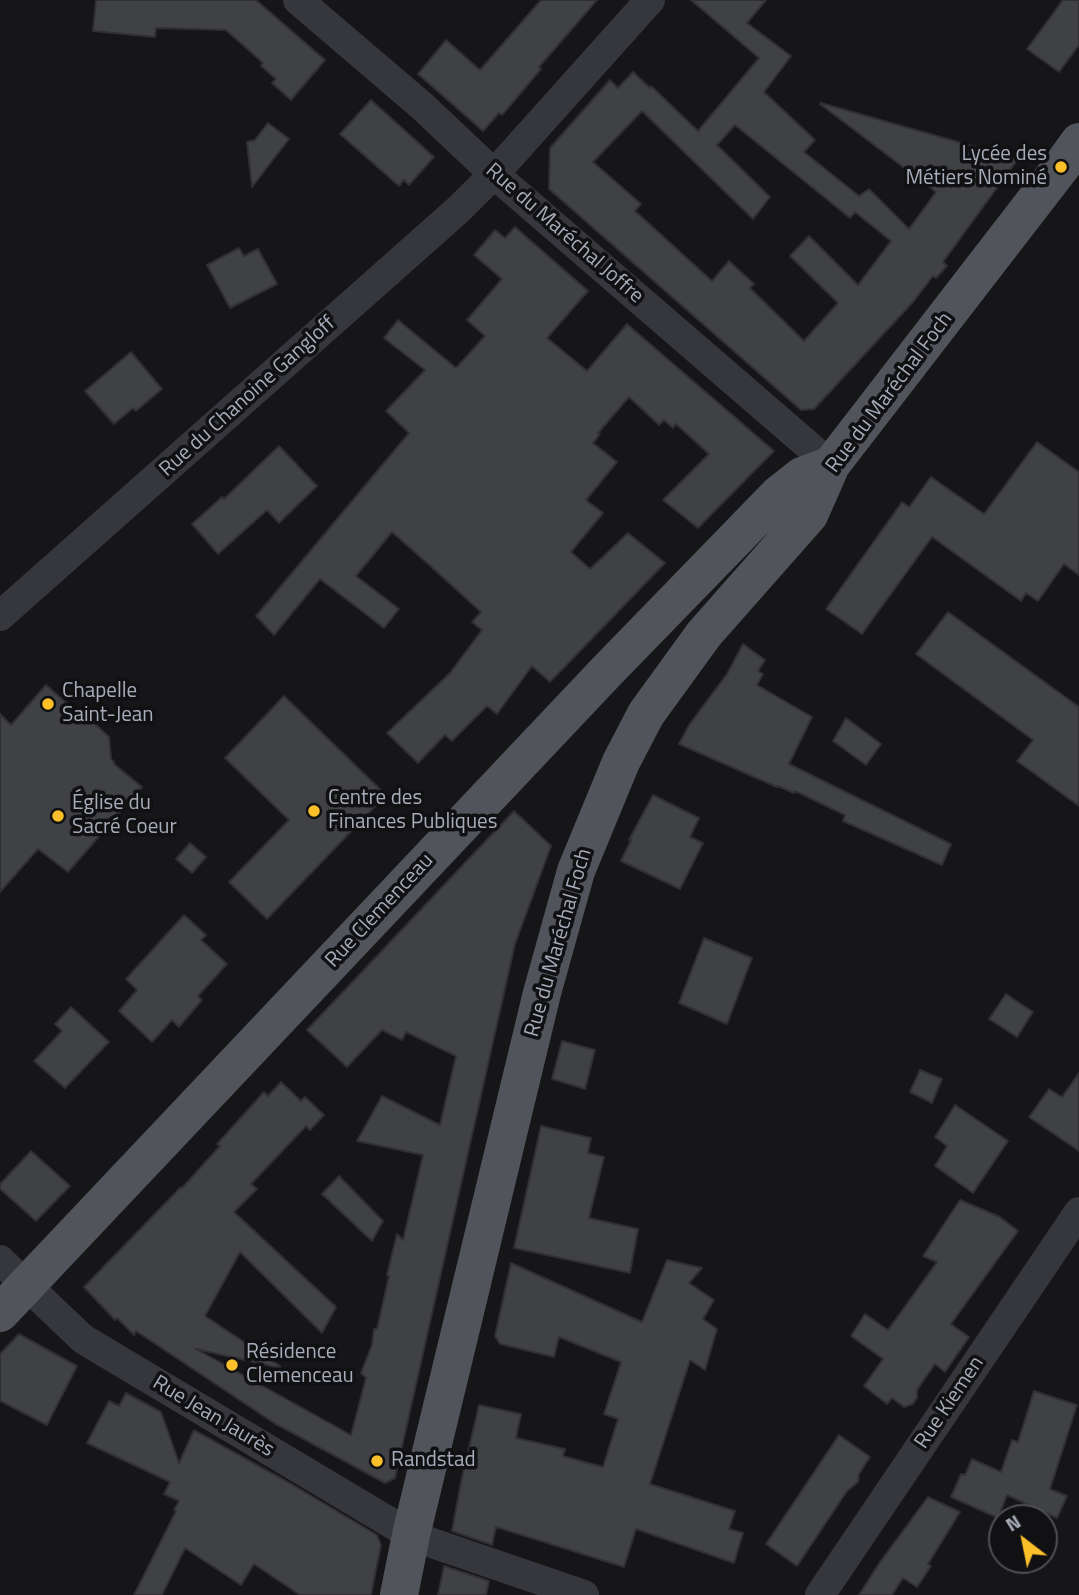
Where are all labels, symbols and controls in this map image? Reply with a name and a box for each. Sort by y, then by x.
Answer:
place label: Lycée des Métiers Nominé [905,142,1047,192]
street label: Rue du Maréchal Joffre [480,159,648,309]
marker: Lycée des Métiers Nominé [1053,159,1069,175]
street label: Rue du Maréchal Foch [821,308,959,478]
street label: Rue du Chanoine Gangloff [155,311,341,483]
place label: Chapelle Saint-Jean [62,679,154,729]
marker: Chapelle Saint-Jean [40,696,56,712]
place label: Centre des Finances Publiques [328,786,497,836]
place label: Église du Sacré Coeur [72,791,177,841]
marker: Centre des Finances Publiques [306,803,322,819]
marker: Église du Sacré Coeur [50,808,66,824]
street label: Rue du Maréchal Foch [520,846,598,1040]
street label: Rue Clemenceau [321,849,439,973]
place label: Résidence Clemenceau [246,1340,354,1390]
street label: Rue Kiemen [910,1352,990,1454]
marker: Résidence Clemenceau [224,1357,240,1373]
street label: Rue Jean Jaurès [148,1371,278,1463]
place label: Randstad [391,1448,476,1474]
marker: Randstad [369,1453,385,1469]
north arrow [988,1504,1058,1574]
text: N [999,1507,1026,1538]

